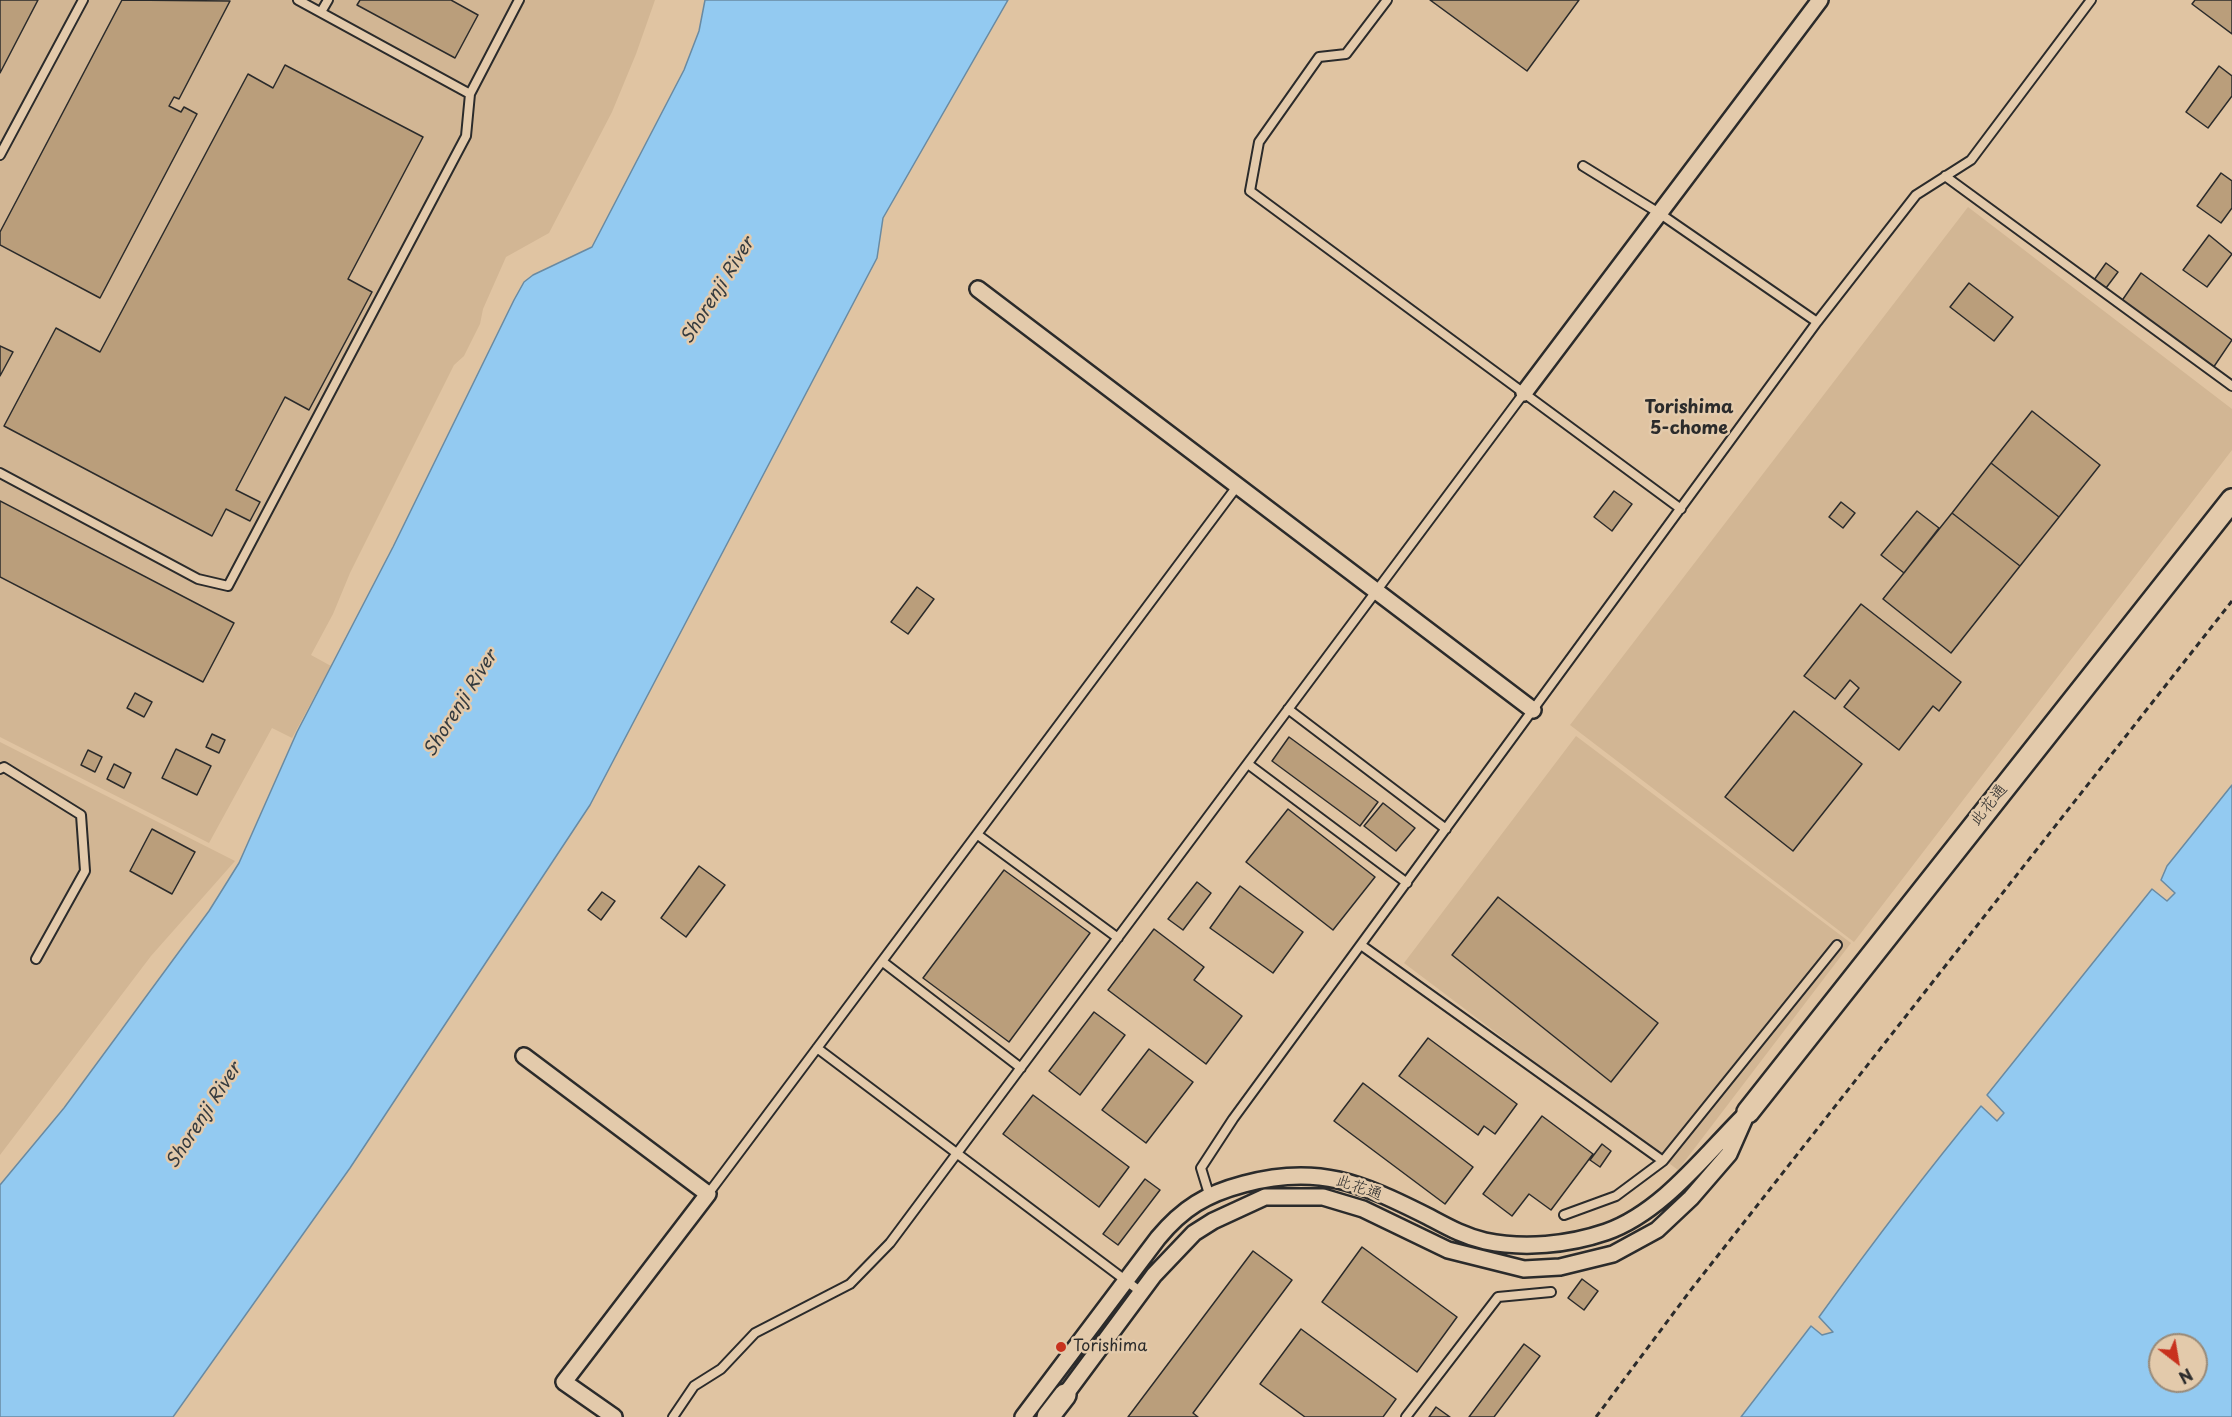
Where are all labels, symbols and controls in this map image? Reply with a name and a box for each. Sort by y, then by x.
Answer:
water label: Shorenji River [677,234,759,348]
district label: Torishima 5-chome [1645,397,1733,440]
water label: Shorenji River [420,647,502,761]
street label: 此花通 [1966,780,2012,830]
water label: Shorenji River [162,1059,246,1173]
street label: 此花通 [1333,1171,1385,1205]
north arrow [2148,1333,2208,1393]
place label: Torishima [1073,1337,1147,1357]
marker: Torishima [1054,1340,1068,1354]
text: N [2175,1363,2198,1390]

